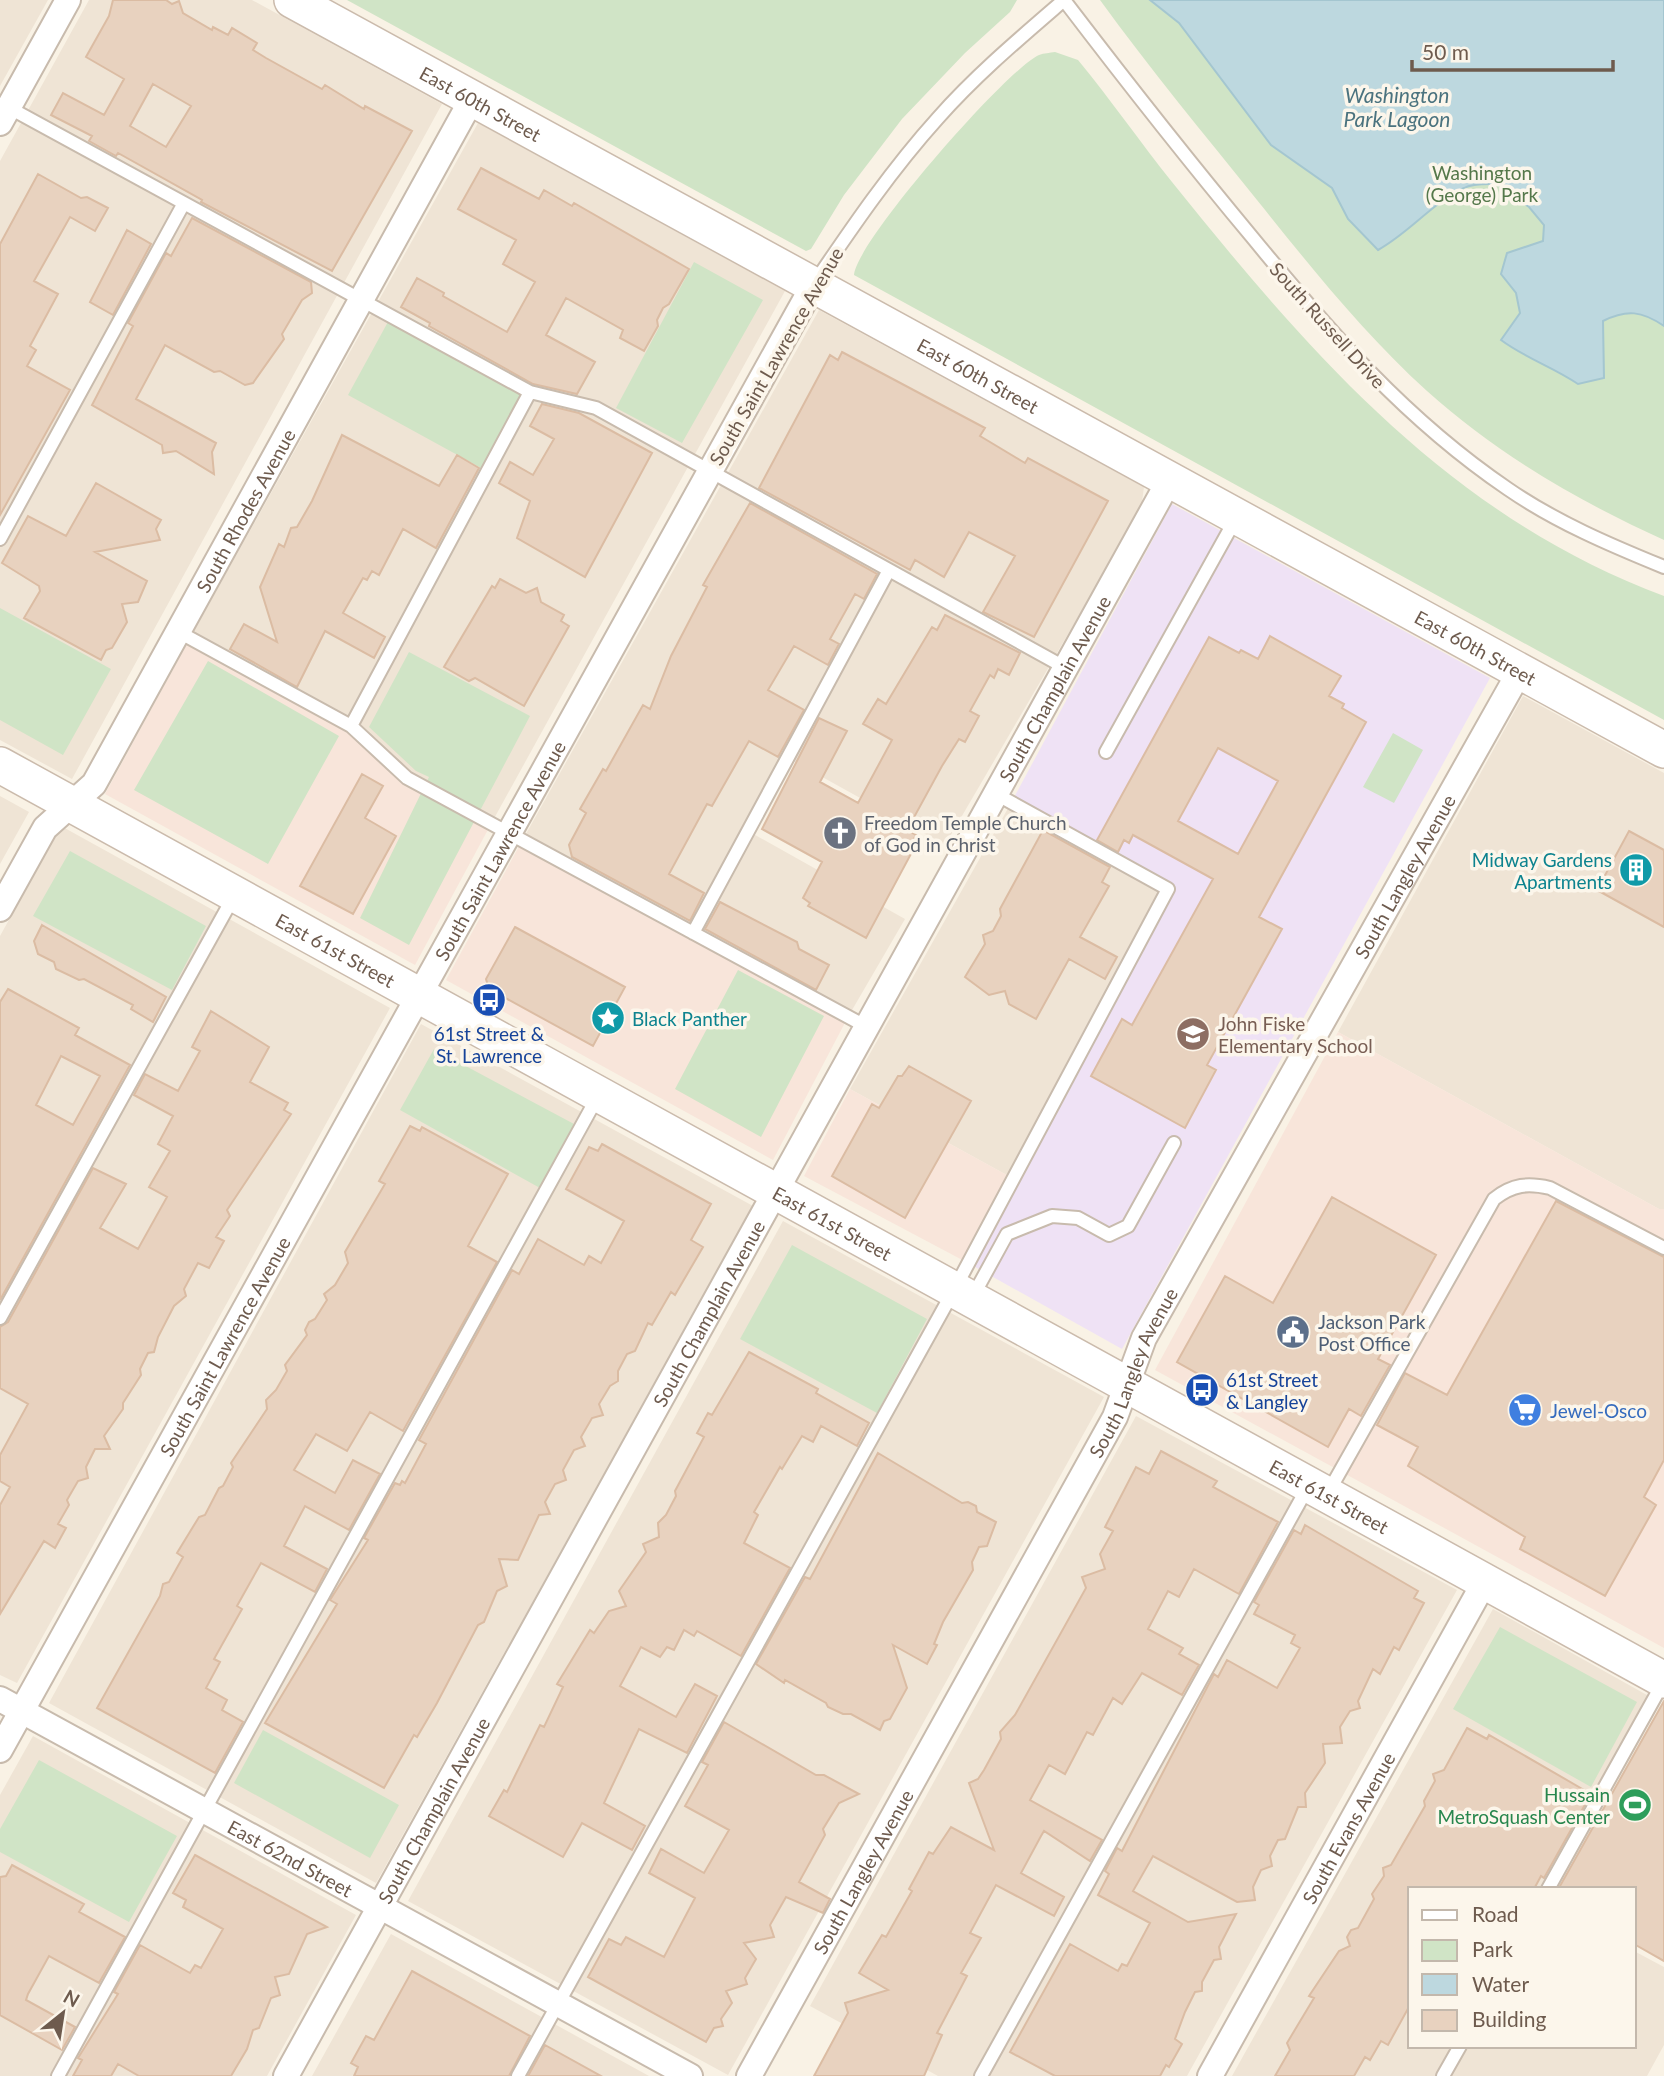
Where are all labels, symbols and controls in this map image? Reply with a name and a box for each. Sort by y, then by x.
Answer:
scale bar [1412,28,1613,72]
text: 50 m [1422,39,1469,64]
street label: East 60th Street [416,61,545,146]
water label: Washington Park Lagoon [1344,82,1450,131]
park label: Washington (George) Park [1426,161,1539,206]
street label: South Saint Lawrence Avenue [704,243,848,469]
street label: South Russell Drive [1265,257,1391,393]
street label: East 60th Street [914,333,1043,418]
street label: South Rhodes Avenue [191,425,299,596]
street label: South Champlain Avenue [993,591,1115,786]
street label: East 60th Street [1411,605,1540,690]
street label: South Saint Lawrence Avenue [429,737,570,964]
street label: South Langley Avenue [1349,790,1460,962]
place label: Freedom Temple Church of God in Christ [864,811,1067,856]
church icon: Freedom Temple Church of God in Christ [821,814,859,852]
place label: Midway Gardens Apartments [1472,848,1612,893]
building icon: Midway Gardens Apartments [1617,851,1655,889]
street label: East 61st Street [272,908,399,992]
bus stop icon: 61st Street & St. Lawrence [470,981,508,1019]
place icon: Black Panther [589,999,627,1037]
place label: Black Panther [632,1007,747,1030]
place label: John Fiske Elementary School [1218,1012,1373,1057]
school or university icon: John Fiske Elementary School [1174,1015,1212,1053]
place label: 61st Street & St. Lawrence [434,1022,545,1067]
street label: East 61st Street [769,1181,896,1265]
street label: South Champlain Avenue [648,1216,769,1410]
street label: South Saint Lawrence Avenue [154,1232,294,1460]
street label: South Langley Avenue [1084,1283,1182,1461]
place label: Jackson Park Post Office [1318,1310,1426,1355]
public building icon: Jackson Park Post Office [1274,1313,1312,1351]
place label: 61st Street & Langley [1226,1368,1318,1413]
bus stop icon: 61st Street & Langley [1183,1371,1221,1409]
supermarket icon: Jewel-Osco [1506,1391,1544,1429]
place label: Jewel-Osco [1550,1399,1647,1422]
street label: East 61st Street [1266,1454,1393,1538]
street label: South Champlain Avenue [372,1713,494,1907]
street label: South Evans Avenue [1297,1748,1399,1907]
place label: Hussain MetroSquash Center [1438,1783,1610,1828]
street label: South Langley Avenue [808,1785,917,1958]
sports icon: Hussain MetroSquash Center [1616,1786,1654,1824]
street label: East 62nd Street [224,1814,357,1901]
legend [1408,1887,1636,2048]
text: Road [1472,1901,1519,1926]
text: Park [1472,1936,1513,1961]
text: Water [1472,1971,1529,1996]
north arrow [28,1978,98,2048]
text: N [60,1984,84,2011]
text: Building [1472,2006,1547,2031]

